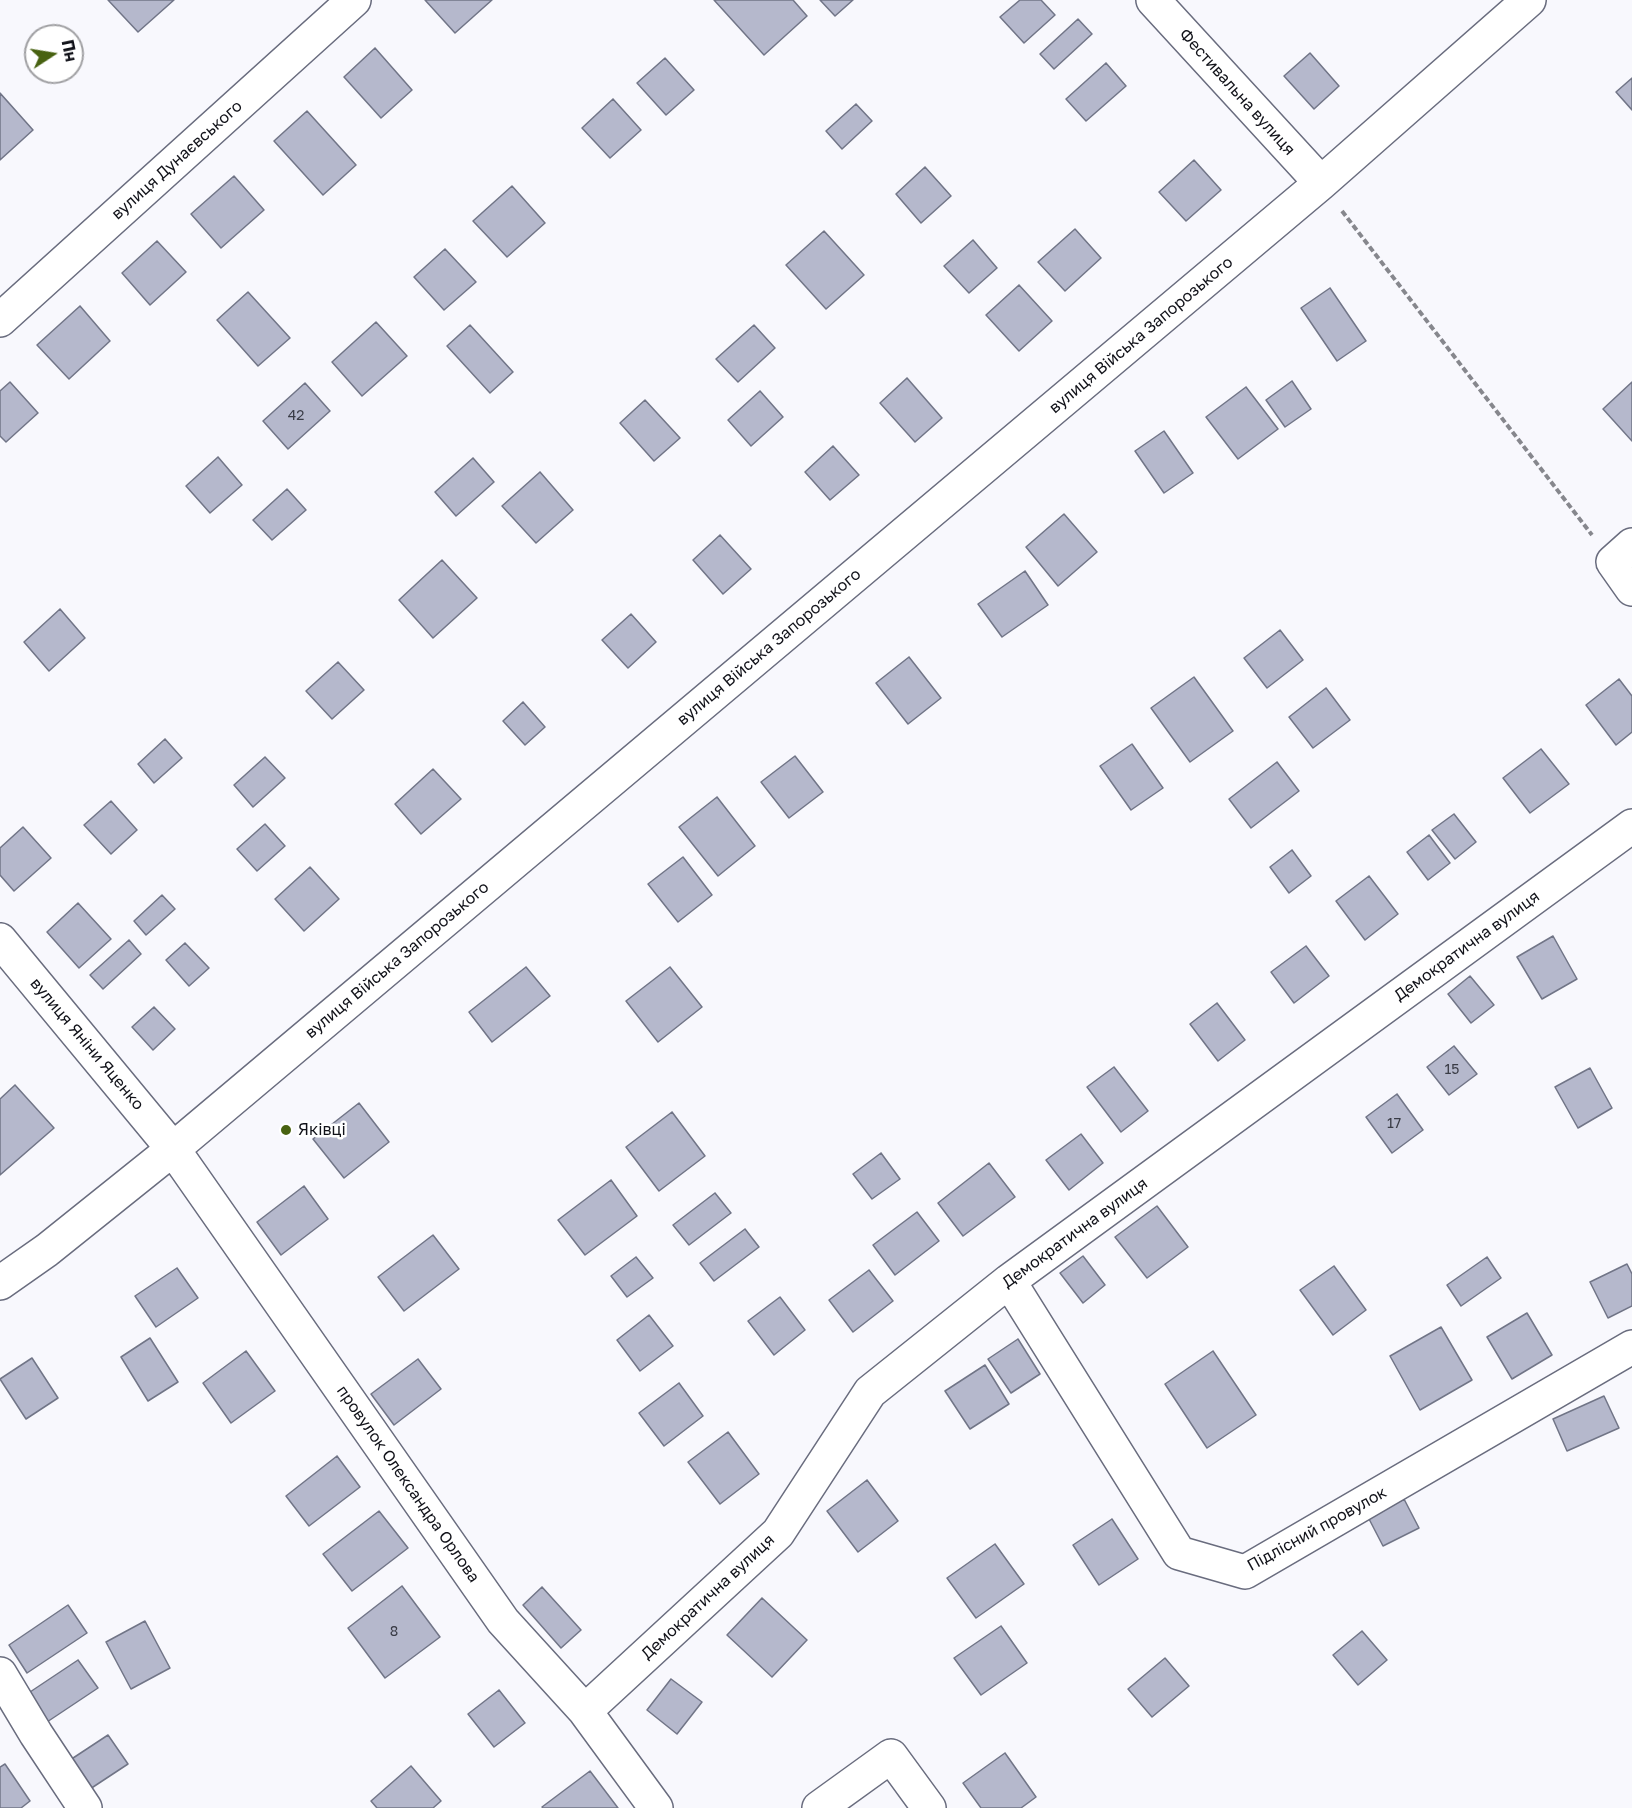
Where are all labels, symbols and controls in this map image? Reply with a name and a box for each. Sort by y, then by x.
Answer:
north arrow [24,24,84,84]
street label: Фестивальна вулиця [1175,25,1299,159]
text: Пн [58,38,82,63]
street label: вулиця Дунаєвського [108,96,246,224]
street label: вулиця Війська Запорозького [1045,253,1237,417]
house number: 42 [288,408,304,424]
street label: вулиця Війська Запорозького [673,565,865,729]
street label: вулиця Війська Запорозького [301,878,493,1042]
street label: Демократична вулиця [1391,887,1543,1005]
street label: вулиця Яніни Яценко [26,974,148,1114]
house number: 15 [1445,1062,1459,1078]
house number: 17 [1387,1116,1401,1132]
place label: Яківці [298,1120,346,1140]
marker: Яківці [279,1123,293,1137]
street label: Демократична вулиця [999,1174,1151,1292]
street label: провулок Олександра Орлова [332,1382,484,1586]
street label: Підлісний провулок [1244,1483,1390,1575]
street label: Демократична вулиця [638,1530,778,1664]
house number: 8 [390,1624,398,1640]

